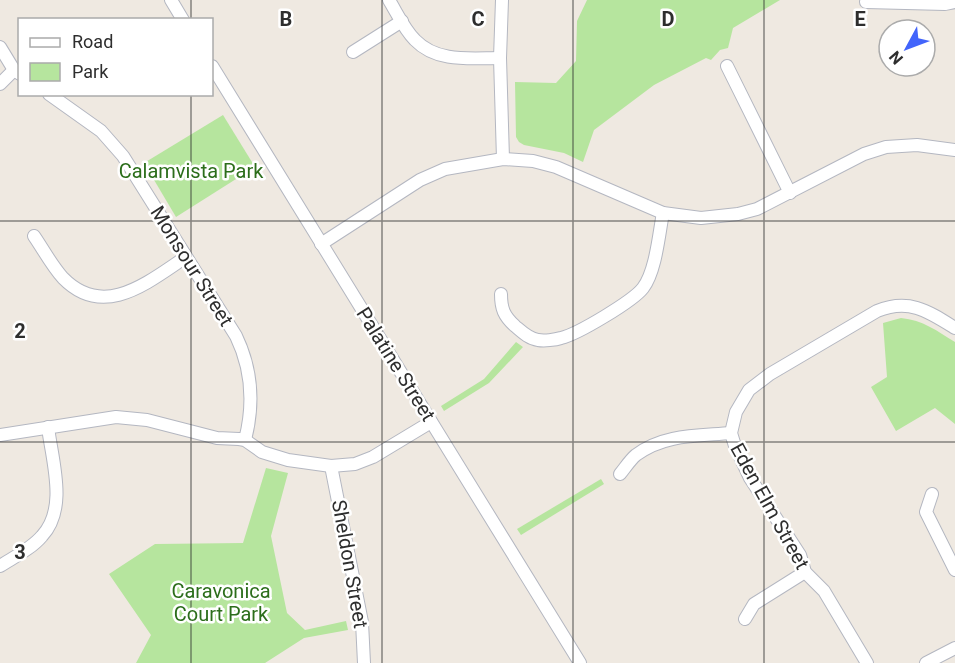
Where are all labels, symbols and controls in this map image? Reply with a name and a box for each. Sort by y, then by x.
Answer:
text: B [280,7,292,31]
text: C [471,7,485,31]
text: D [662,7,675,31]
text: E [854,7,866,31]
legend [18,18,213,96]
north arrow [877,18,937,78]
text: Road [72,31,113,52]
text: N [885,47,907,68]
text: Park [72,61,109,82]
park label: Calamvista Park [119,159,264,183]
street label: Monsour Street [145,201,239,331]
street label: Palatine Street [351,303,441,425]
text: 2 [14,319,26,343]
street label: Eden Elm Street [725,439,815,573]
street label: Sheldon Street [327,498,373,630]
text: 3 [14,540,26,564]
park label: Caravonica Court Park [171,579,271,626]

